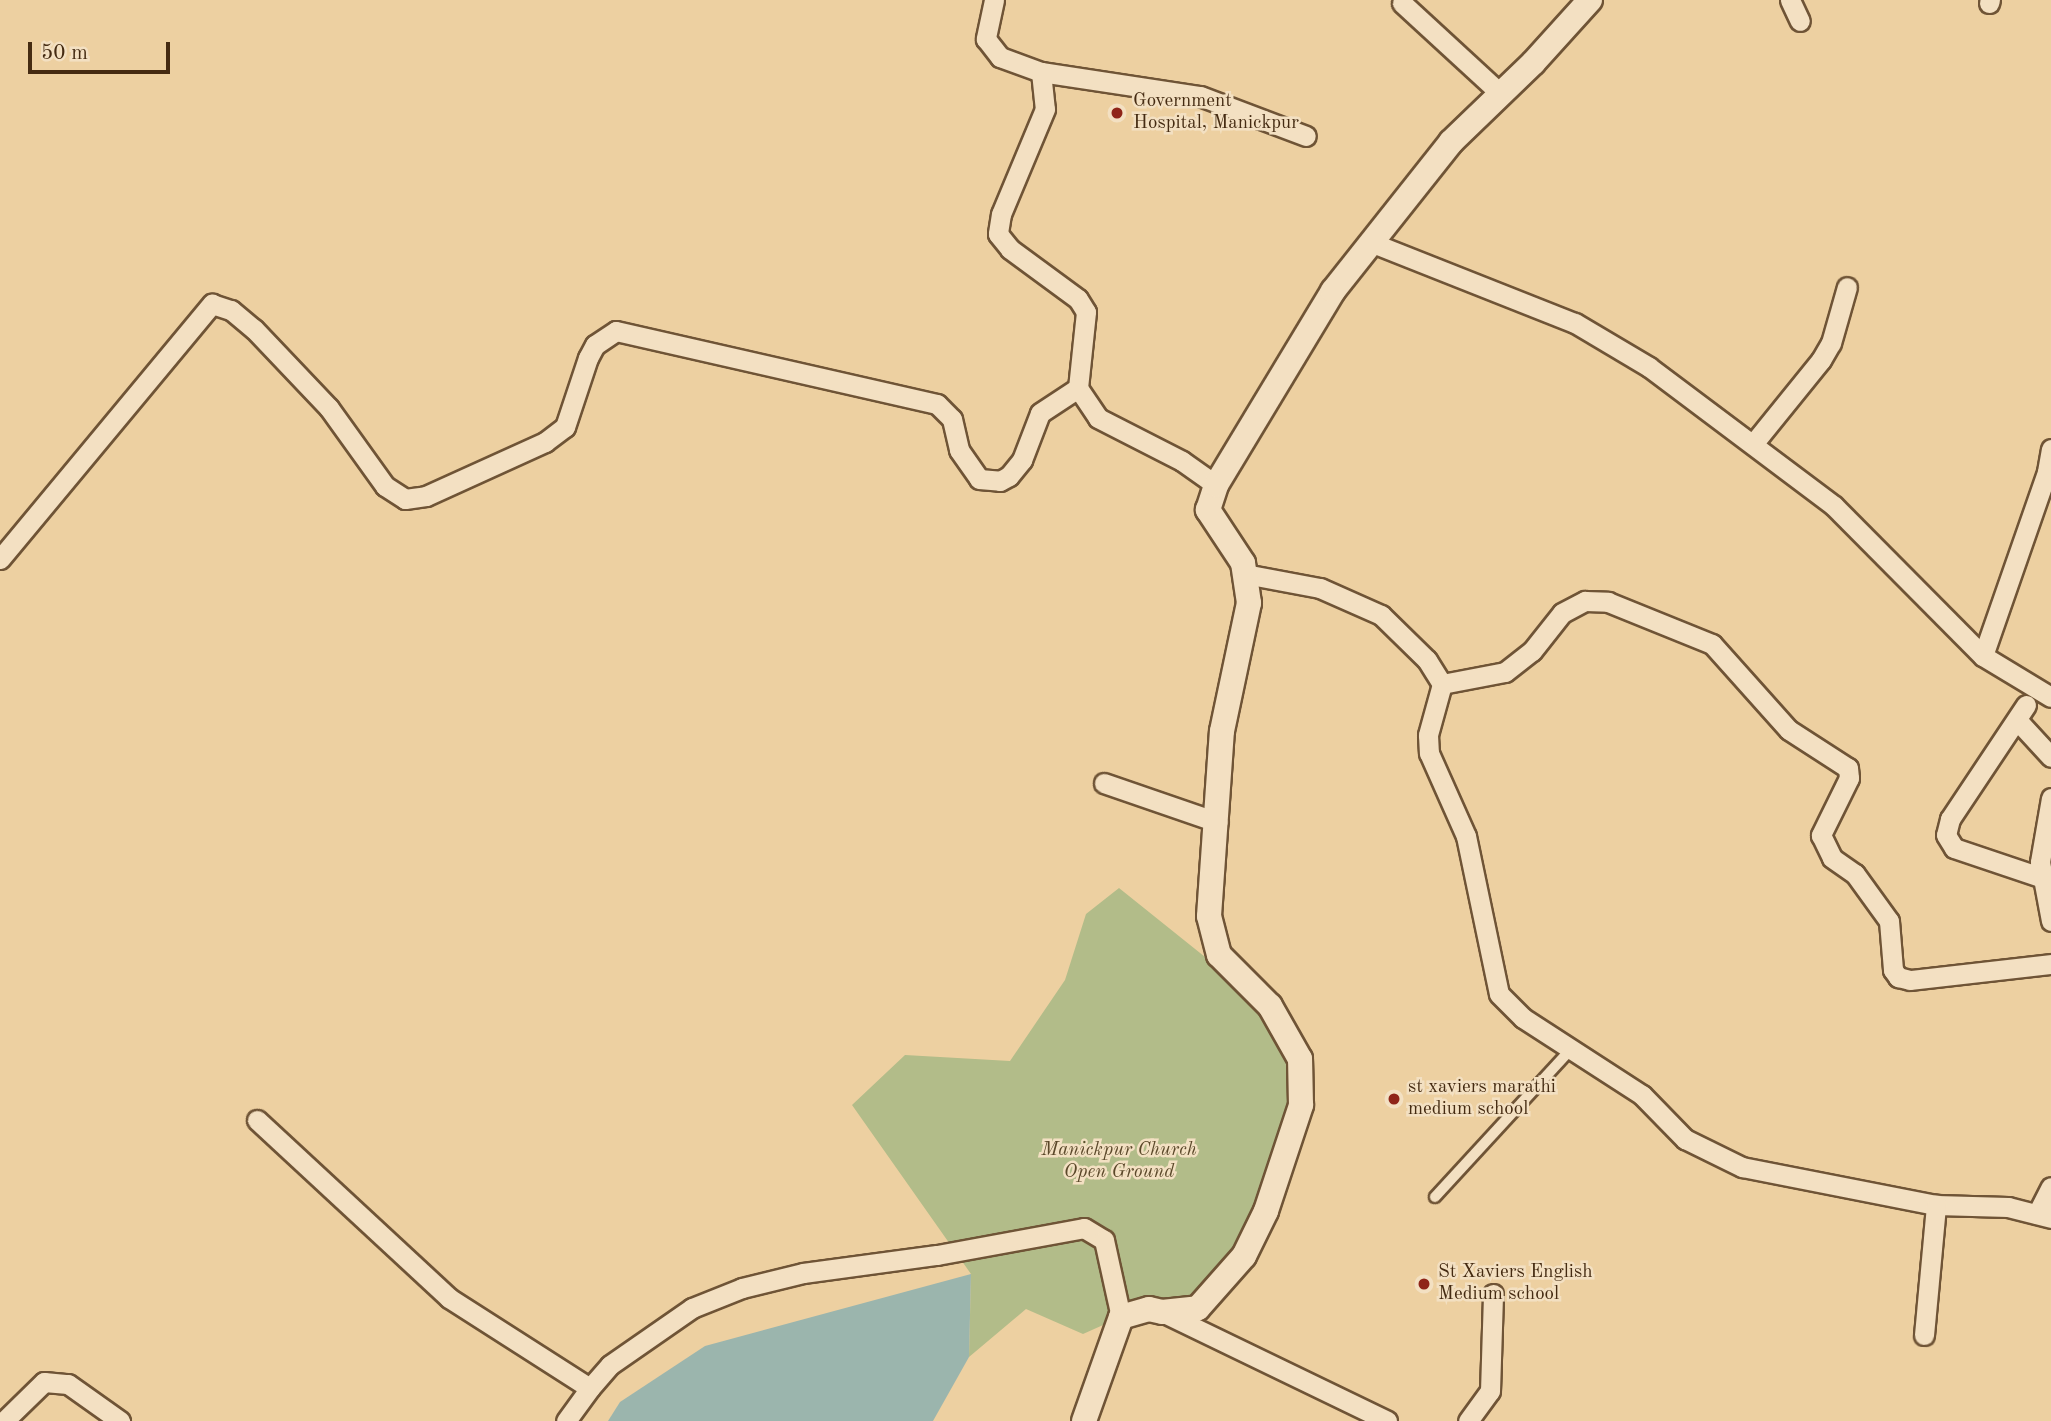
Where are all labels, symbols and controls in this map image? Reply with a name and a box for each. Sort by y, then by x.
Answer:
scale bar [32,28,173,72]
text: 50 m [41,43,88,64]
place label: Government Hospital, Manickpur [1133,91,1299,135]
marker: Government Hospital, Manickpur [1107,103,1127,123]
place label: st xaviers marathi medium school [1408,1077,1556,1121]
marker: st xaviers marathi medium school [1386,1091,1402,1107]
park label: Manickpur Church Open Ground [1041,1140,1197,1184]
place label: St Xaviers English Medium school [1438,1262,1593,1306]
marker: St Xaviers English Medium school [1416,1276,1432,1292]

